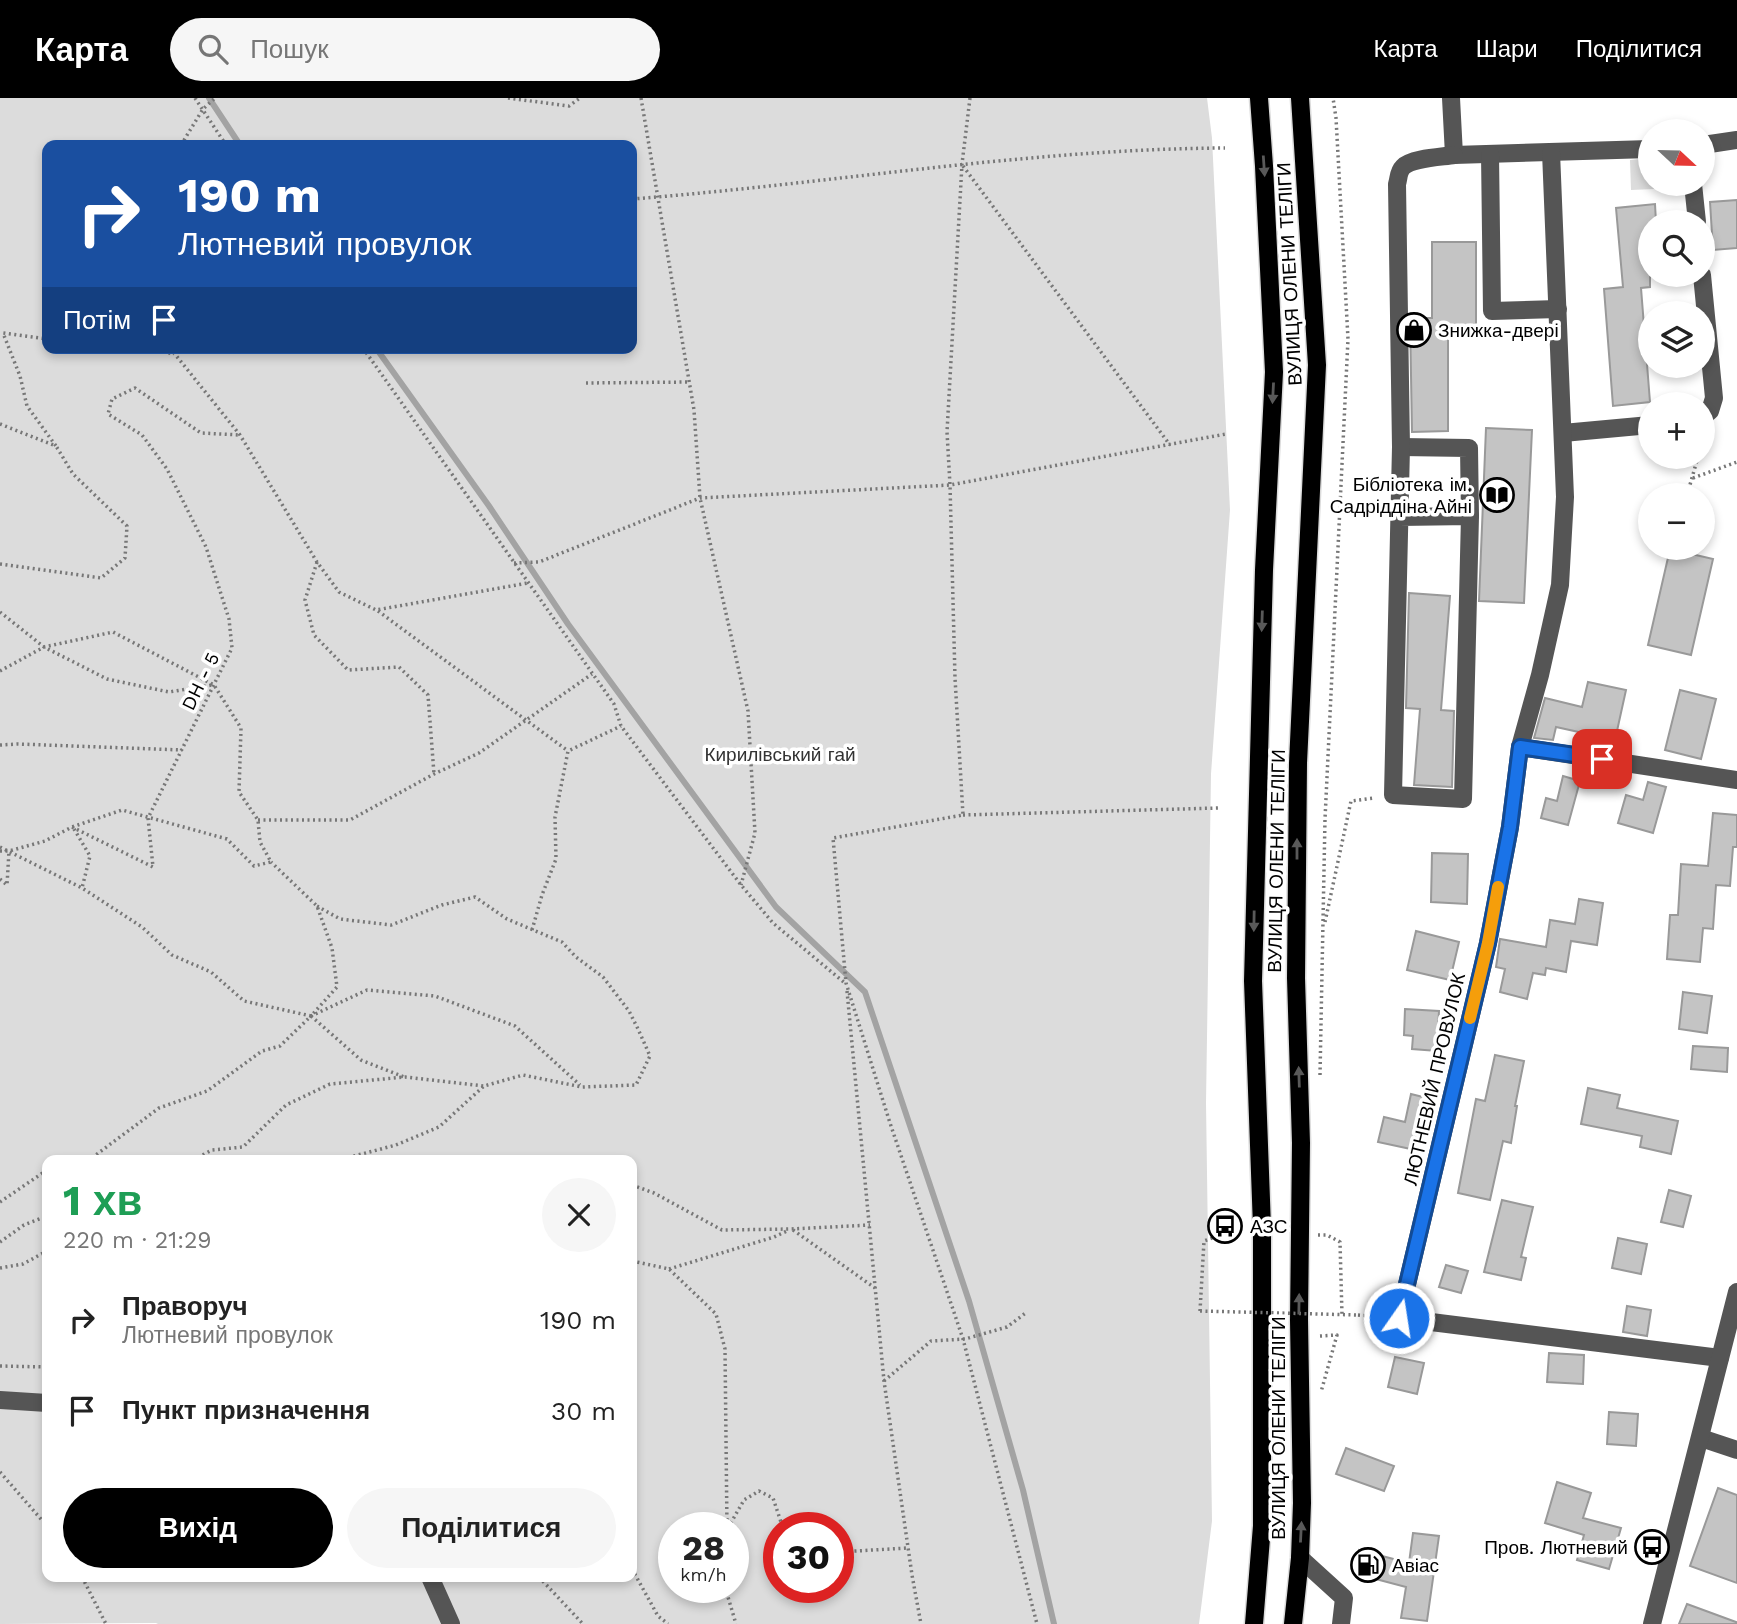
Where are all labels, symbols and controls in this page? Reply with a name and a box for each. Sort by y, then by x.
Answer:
search box [170,18,660,81]
text: Карта [35,30,128,69]
icon: search [194,30,232,68]
text: Пошук [250,34,329,64]
text: Карта [1373,35,1438,63]
text: Шари [1476,35,1538,63]
text: Поділитися [1576,35,1702,63]
north arrow [1638,119,1715,196]
map controls [1638,119,1715,560]
one-way arrow [1259,155,1270,177]
street label: ВУЛИЦЯ ОЛЕНИ ТЕЛІГИ [1272,162,1307,386]
text: 190 m [178,166,321,224]
icon: right [63,168,154,259]
button: search [1638,210,1715,287]
text: Лютневий провулок [178,225,471,263]
icon: arrive [145,301,183,339]
button: layers [1638,301,1715,378]
text: Потім [63,305,131,335]
shop icon: Знижка-двері [1395,311,1433,349]
place label: Знижка-двері [1438,319,1559,342]
one-way arrow [1268,383,1279,405]
button: + [1638,392,1715,469]
place label: Бібліотека ім. Садріддіна Айні [1330,473,1472,518]
library icon: Бібліотека ім. Садріддіна Айні [1478,476,1516,514]
button: − [1638,483,1715,560]
one-way arrow [1257,610,1268,632]
street label: DH - 5 [177,649,224,714]
pin [1572,729,1632,789]
icon: arrive [1583,740,1621,778]
park label: Кирилівський гай [704,743,856,766]
street label: ВУЛИЦЯ ОЛЕНИ ТЕЛІГИ [1263,749,1290,973]
one-way arrow [1291,838,1303,860]
one-way arrow [1249,911,1260,933]
street label: ЛЮТНЕВИЙ ПРОВУЛОК [1399,971,1470,1188]
one-way arrow [1293,1065,1305,1087]
text: 1 хв [63,1176,142,1225]
button: close [542,1178,616,1252]
bus stop icon: АЗС [1206,1207,1244,1245]
place label: АЗС [1250,1215,1287,1238]
text: 220 m · 21:29 [63,1227,212,1254]
position arrow [1362,1281,1436,1355]
text: Праворуч [122,1291,248,1321]
one-way arrow [1293,1293,1305,1315]
icon: right [63,1301,101,1339]
text: 190 m [540,1305,616,1335]
street label: ВУЛИЦЯ ОЛЕНИ ТЕЛІГИ [1267,1316,1290,1540]
text: Лютневий провулок [122,1322,333,1349]
icon: arrive [63,1392,101,1430]
text: Пункт призначення [122,1395,370,1425]
text: 30 m [551,1396,616,1426]
button: Вихід [63,1488,333,1568]
button: Поділитися [347,1488,616,1568]
speed limit sign: 30 [763,1512,854,1603]
one-way arrow [1295,1520,1306,1542]
text: 28 [682,1527,725,1569]
bus stop icon: Пров. Лютневий [1633,1528,1671,1566]
place label: Пров. Лютневий [1484,1536,1628,1559]
fuel station icon: Авіас [1349,1546,1387,1584]
place label: Авіас [1392,1554,1439,1577]
text: km/h [680,1564,727,1585]

